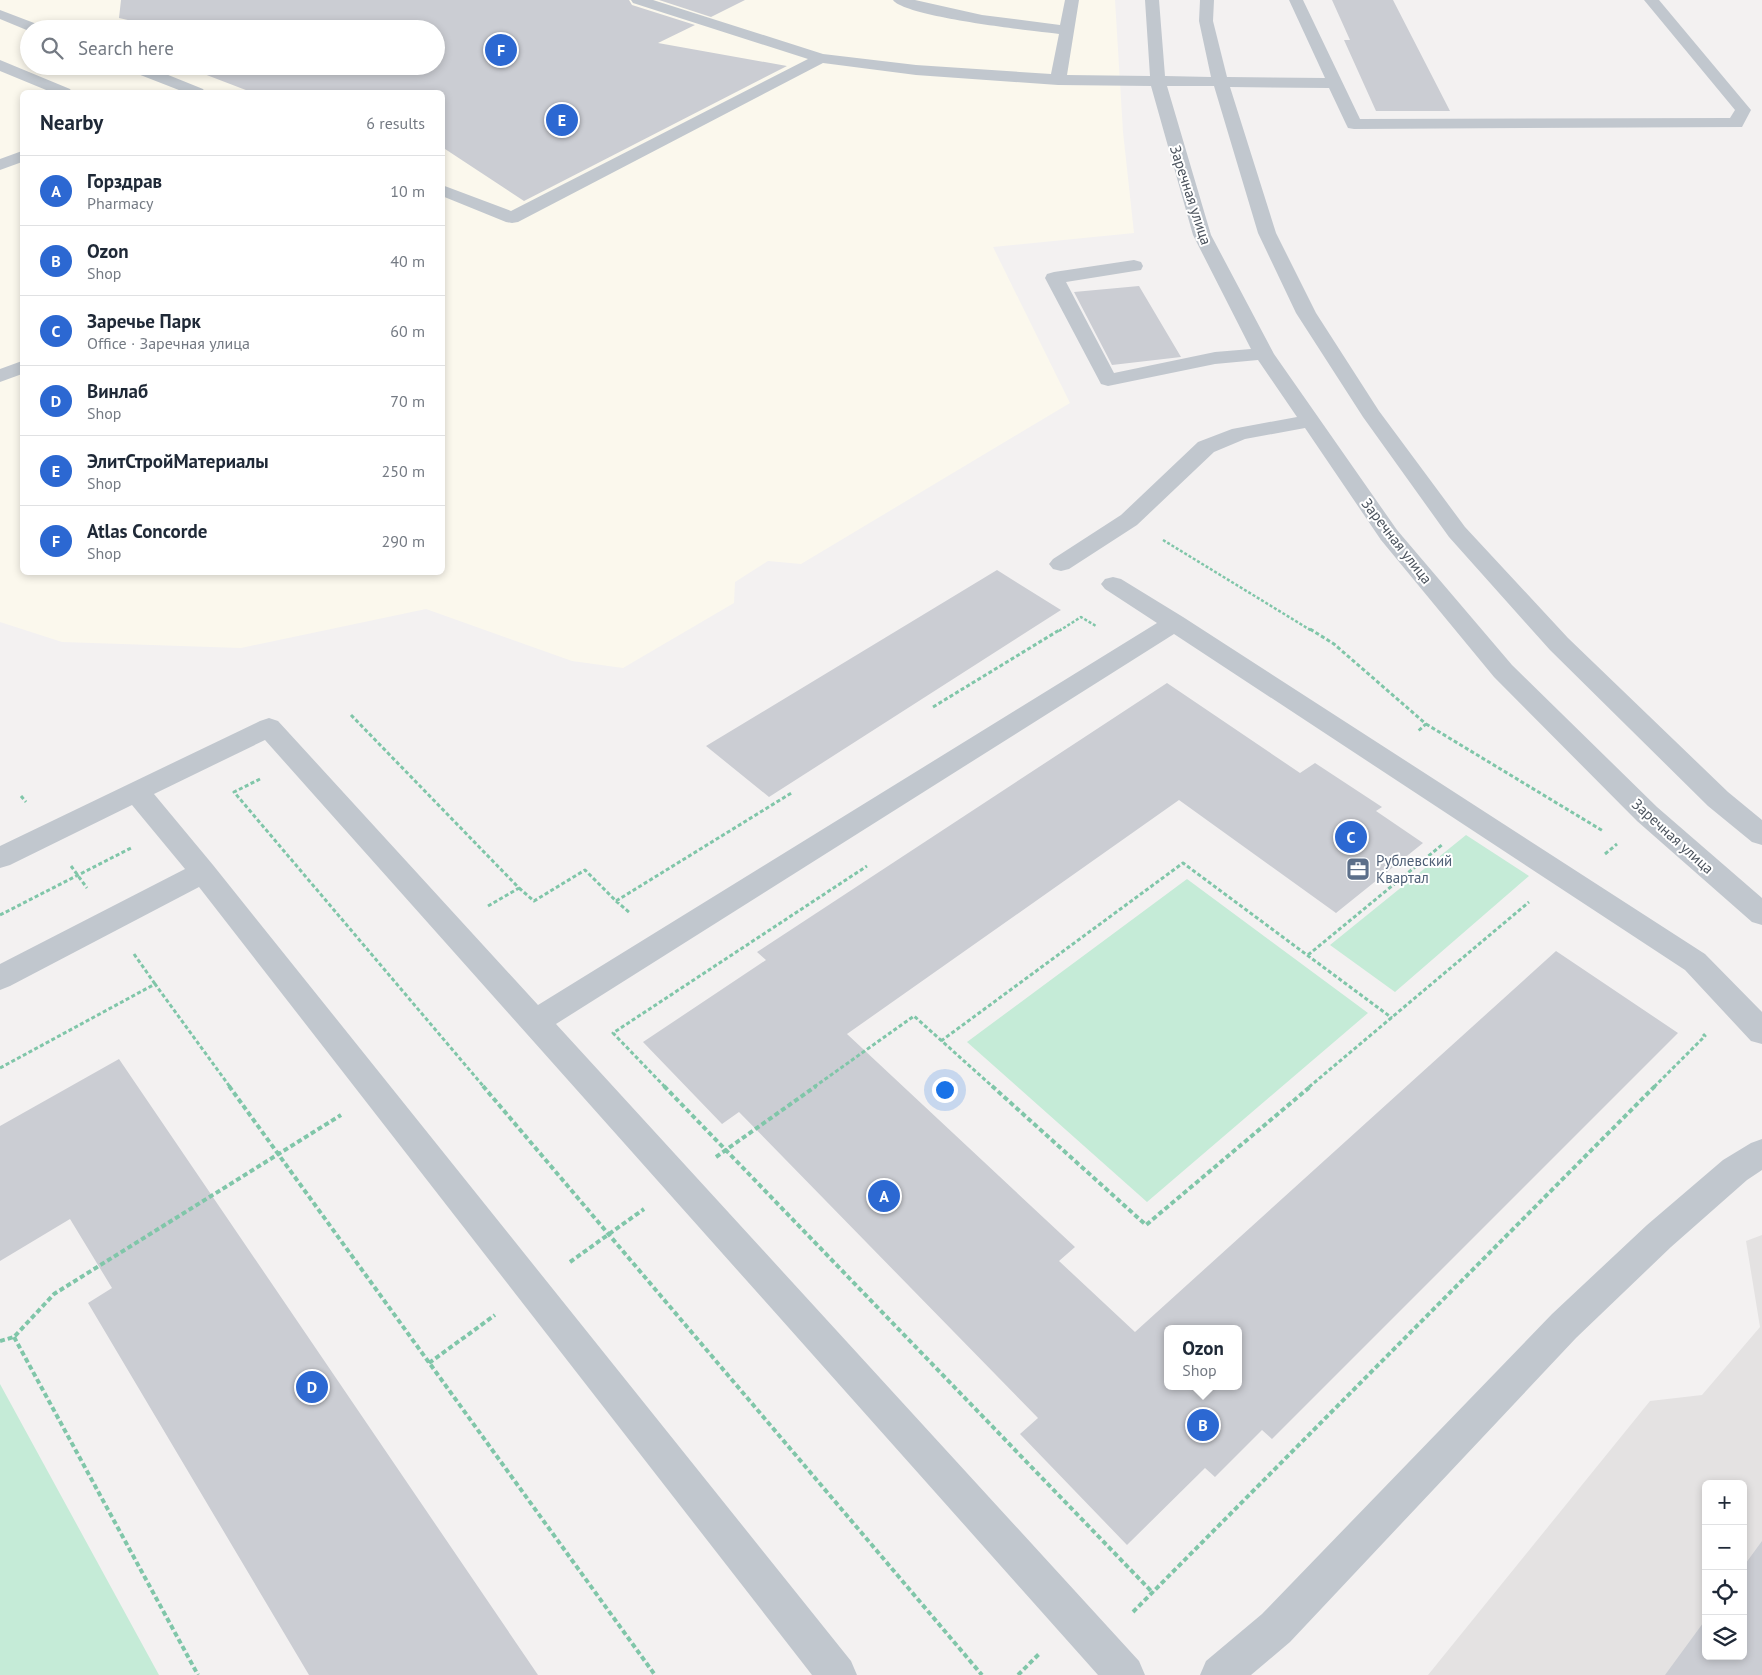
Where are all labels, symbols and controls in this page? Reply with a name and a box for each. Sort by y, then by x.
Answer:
search box [20,20,445,75]
pin: F [485,31,517,69]
icon: search [38,34,66,62]
text: Search here [78,36,174,60]
pin: E [546,101,578,139]
text: Nearby [40,109,103,136]
text: 6 results [366,113,425,133]
street label: Заречная улица [1166,143,1216,247]
text: Горздрав [87,169,162,193]
text: A [51,181,61,201]
text: 10 m [390,181,425,201]
text: Pharmacy [87,193,153,213]
text: Ozon [87,239,129,263]
text: B [51,251,61,271]
text: 40 m [390,251,425,271]
text: Shop [87,263,121,283]
text: Заречье Парк [87,309,201,333]
text: C [52,321,60,341]
text: 60 m [390,321,425,341]
text: Office · Заречная улица [87,333,250,353]
text: Винлаб [87,379,148,403]
text: D [51,391,61,411]
text: 70 m [390,391,425,411]
text: Shop [87,403,121,423]
text: ЭлитСтройМатериалы [87,449,269,473]
text: E [52,461,60,481]
text: 250 m [382,461,425,481]
text: Shop [87,473,121,493]
street label: Заречная улица [1358,494,1436,588]
text: Atlas Concorde [87,519,207,543]
text: F [52,531,60,551]
text: 290 m [382,531,425,551]
text: Shop [87,543,121,563]
street label: Заречная улица [1628,794,1718,878]
pin: C [1335,818,1367,856]
place label: Рублевский Квартал [1376,851,1452,887]
office icon: Рублевский Квартал [1345,856,1371,882]
your location [932,1077,958,1103]
pin: A [868,1177,900,1215]
popup [1164,1325,1242,1390]
text: Ozon [1182,1336,1224,1360]
text: Shop [1182,1360,1217,1380]
pin: D [296,1368,328,1406]
pin: B [1187,1406,1219,1444]
map controls [1702,1480,1747,1660]
button: + [1702,1480,1747,1525]
button: − [1702,1525,1747,1570]
button: locate [1702,1570,1747,1615]
button: layers [1702,1615,1747,1660]

